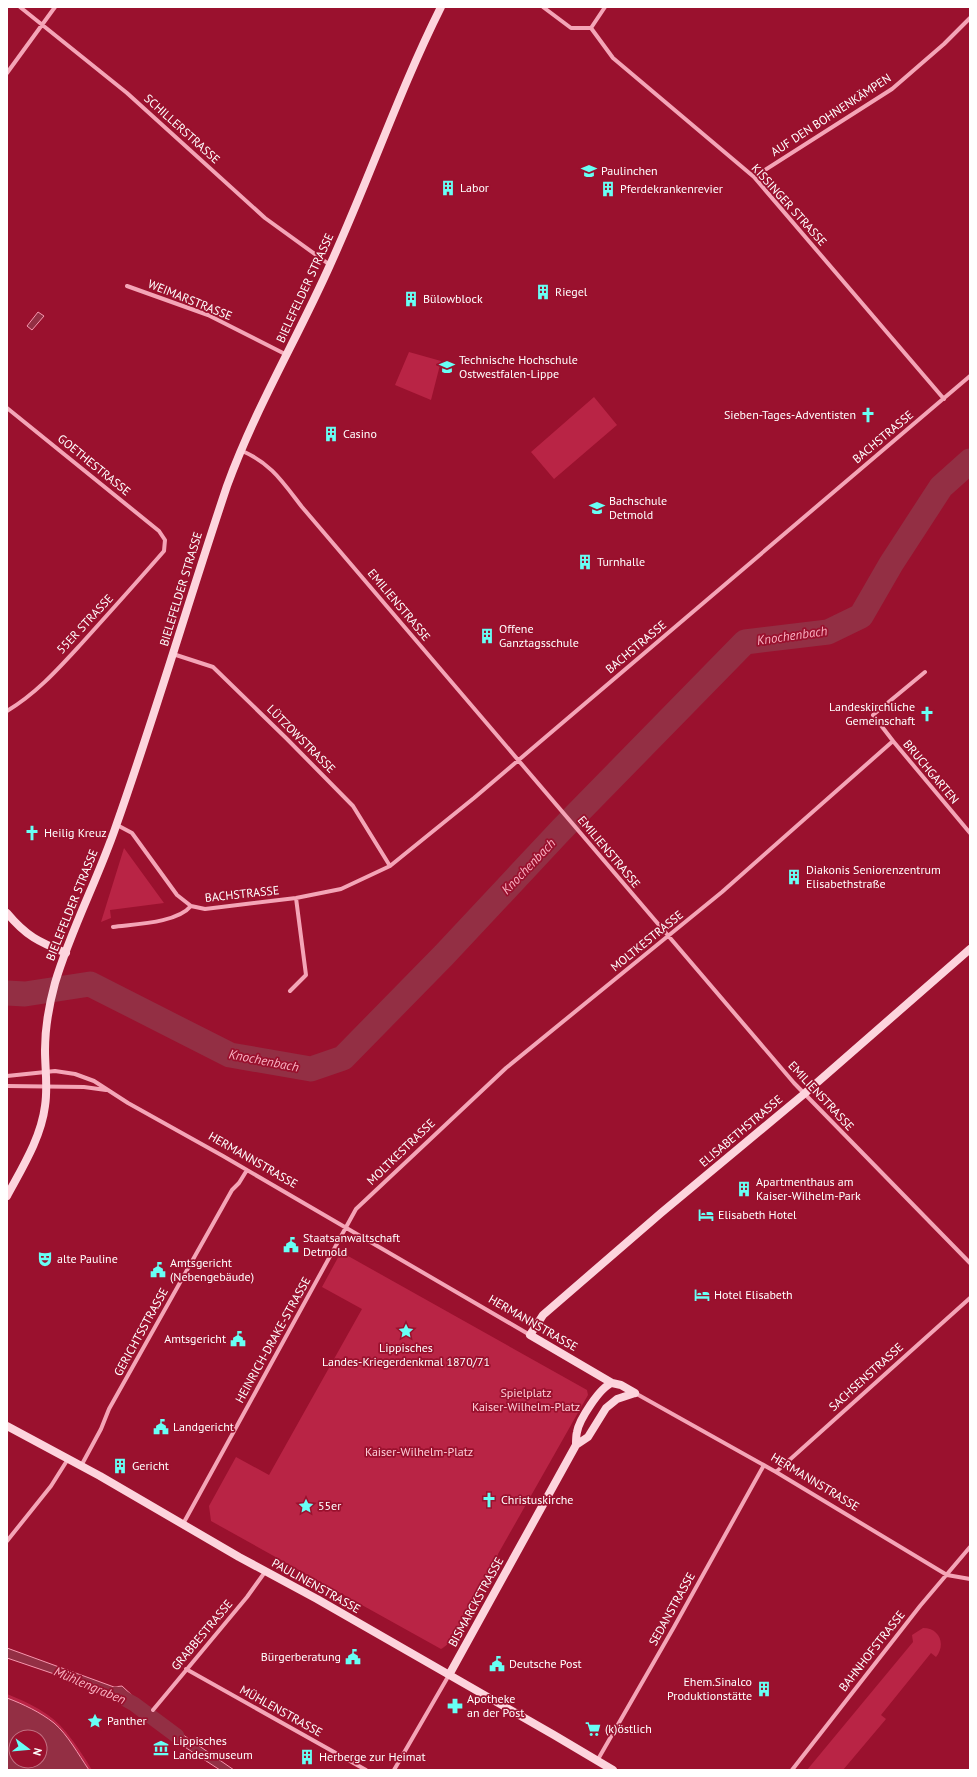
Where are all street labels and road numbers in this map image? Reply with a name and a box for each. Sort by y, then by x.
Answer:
street label: AUF DEN BOHNENKÄMPEN [768,70,894,159]
street label: SCHILLERSTRASSE [141,91,223,167]
street label: KISSINGER STRASSE [749,161,830,249]
street label: BIELEFELDER STRASSE [273,231,337,345]
street label: WEIMARSTRASSE [146,276,235,323]
street label: BACHSTRASSE [849,407,916,466]
street label: GOETHESTRASSE [55,431,134,499]
street label: BIELEFELDER STRASSE [156,530,205,648]
street label: EMILIENSTRASSE [365,566,434,644]
street label: 55ER STRASSE [53,591,116,657]
street label: BACHSTRASSE [602,617,669,676]
street label: LÜTZOWSTRASSE [264,701,339,776]
street label: BRUCHGARTEN [900,737,962,807]
street label: EMILIENSTRASSE [575,813,644,891]
street label: BIELEFELDER STRASSE [42,847,101,963]
street label: BACHSTRASSE [204,882,280,905]
street label: MOLTKESTRASSE [607,907,686,974]
street label: EMILIENSTRASSE [785,1058,857,1134]
street label: ELISABETHSTRASSE [696,1092,785,1170]
street label: MOLTKESTRASSE [363,1115,438,1188]
street label: HERMANNSTRASSE [206,1128,300,1191]
street label: HEINRICH-DRAKE-STRASSE [232,1274,313,1405]
street label: GERICHTSSTRASSE [110,1285,171,1378]
street label: HERMANNSTRASSE [486,1291,580,1354]
street label: SACHSENSTRASSE [825,1339,906,1414]
street label: HERMANNSTRASSE [768,1449,862,1514]
street label: BISMARCKSTRASSE [445,1554,506,1649]
street label: PAULINENSTRASSE [269,1555,363,1616]
street label: SEDANSTRASSE [645,1569,698,1648]
street label: GRABBESTRASSE [168,1596,236,1673]
street label: BAHNHOFSTRASSE [835,1607,908,1694]
street label: MÜHLENSTRASSE [237,1682,325,1739]

